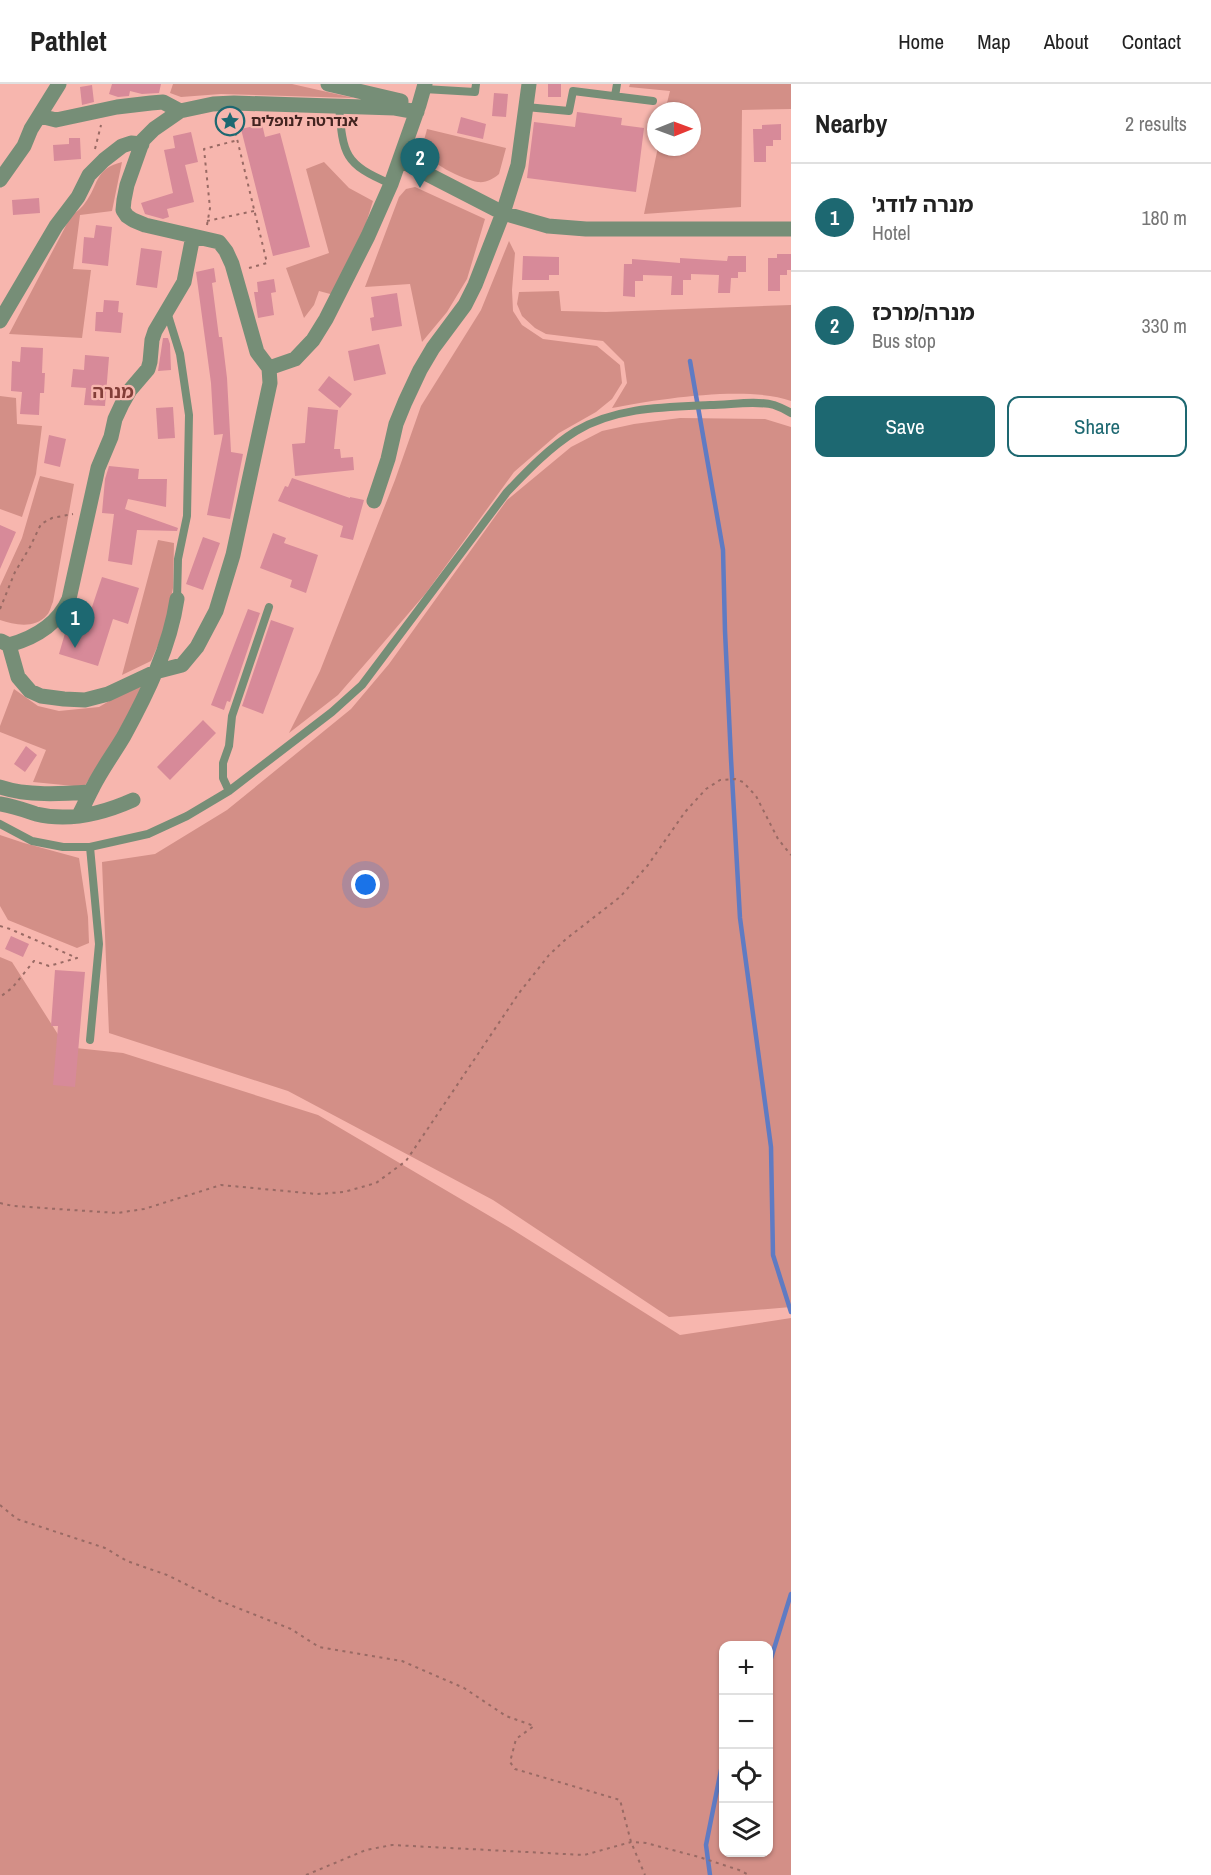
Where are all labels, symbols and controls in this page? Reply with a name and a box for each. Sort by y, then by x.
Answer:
text: Pathlet [30,22,107,60]
text: Home [898,27,944,56]
text: Map [977,27,1011,56]
text: About [1044,27,1089,56]
text: Contact [1122,27,1181,56]
north arrow [647,102,701,156]
place icon: אנדרטה לנופלים [214,105,246,137]
text: Nearby [815,106,887,141]
place label: אנדרטה לנופלים [251,110,358,131]
text: 2 results [1125,110,1187,137]
pin: 2 [400,138,440,188]
text: 'מנרה לודג [872,189,973,219]
text: 1 [830,204,839,231]
text: 180 m [1141,204,1187,231]
text: Hotel [872,219,910,246]
text: מנרה/מרכז [872,297,975,327]
text: 2 [830,312,839,339]
text: 330 m [1141,312,1187,339]
text: Bus stop [872,327,936,354]
district label: מנרה [92,379,134,404]
button: Save [815,396,995,457]
button: Share [1007,396,1187,457]
pin: 1 [56,598,94,648]
your location [351,870,380,899]
map controls [719,1641,773,1857]
button: + [719,1641,773,1695]
button: − [719,1695,773,1749]
button: locate [719,1749,773,1803]
button: layers [719,1803,773,1857]

